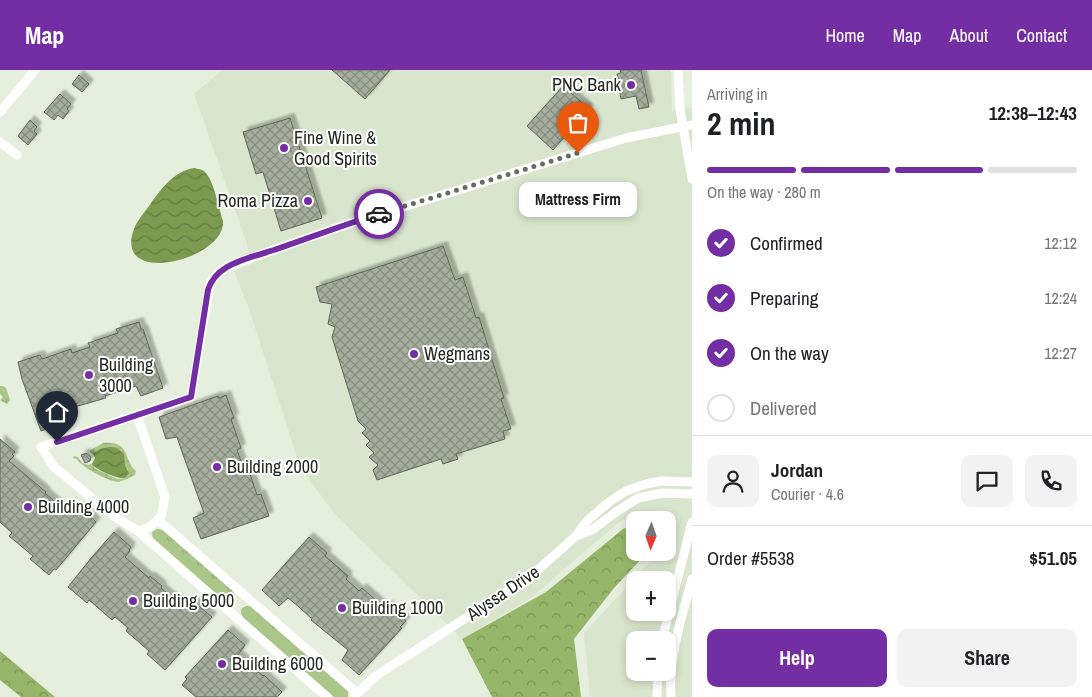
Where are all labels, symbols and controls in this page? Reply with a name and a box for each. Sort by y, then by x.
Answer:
text: Map [25,19,64,51]
text: Home [825,23,865,48]
text: Map [893,23,922,48]
text: About [950,23,988,48]
text: Contact [1016,23,1067,48]
place label: PNC Bank [552,72,622,97]
marker: PNC Bank [625,79,637,91]
text: Arriving in [707,83,768,105]
text: 12:38–12:43 [989,100,1077,126]
pin [557,102,599,153]
text: 2 min [707,102,776,145]
icon: bag [564,109,592,137]
place label: Fine Wine & Good Spirits [294,125,377,171]
marker: Fine Wine & Good Spirits [278,142,290,154]
text: On the way · 280 m [707,181,821,203]
callout: Mattress Firm [519,183,637,218]
place label: Roma Pizza [218,188,298,213]
text: Mattress Firm [535,188,621,210]
courier [354,189,404,239]
marker: Roma Pizza [302,195,314,207]
icon: car [365,200,393,228]
icon: check [707,229,735,257]
text: Confirmed [750,230,823,256]
text: 12:12 [1044,232,1077,254]
icon: check [707,284,735,312]
text: Preparing [750,285,818,311]
text: 12:24 [1044,287,1077,309]
icon: check [707,339,735,367]
text: On the way [750,340,829,366]
place label: Wegmans [424,341,490,366]
text: 12:27 [1044,342,1077,364]
marker: Wegmans [408,348,420,360]
place label: Building 3000 [99,352,154,398]
marker: Building 3000 [83,369,95,381]
pin [36,391,78,442]
text: Delivered [750,395,817,421]
icon: home [43,398,71,426]
place label: Building 2000 [227,454,318,479]
button: person [707,455,759,507]
button: chat [961,455,1013,507]
button: phone [1025,455,1077,507]
text: Jordan [771,457,823,483]
marker: Building 2000 [211,461,223,473]
text: Courier · 4.6 [771,483,844,505]
place label: Building 4000 [38,494,129,519]
marker: Building 4000 [22,501,34,513]
north arrow [626,511,676,561]
map controls [626,511,676,681]
text: Order #5538 [707,545,794,571]
text: $51.05 [1029,545,1077,571]
street label: Alyssa Drive [461,559,544,627]
button: + [626,571,676,621]
place label: Building 5000 [143,588,234,613]
marker: Building 5000 [127,595,139,607]
place label: Building 1000 [352,595,443,620]
marker: Building 1000 [336,602,348,614]
button: Help [707,629,887,687]
button: Share [897,629,1077,687]
button: − [626,631,676,681]
place label: Building 6000 [232,651,323,676]
marker: Building 6000 [216,658,228,670]

